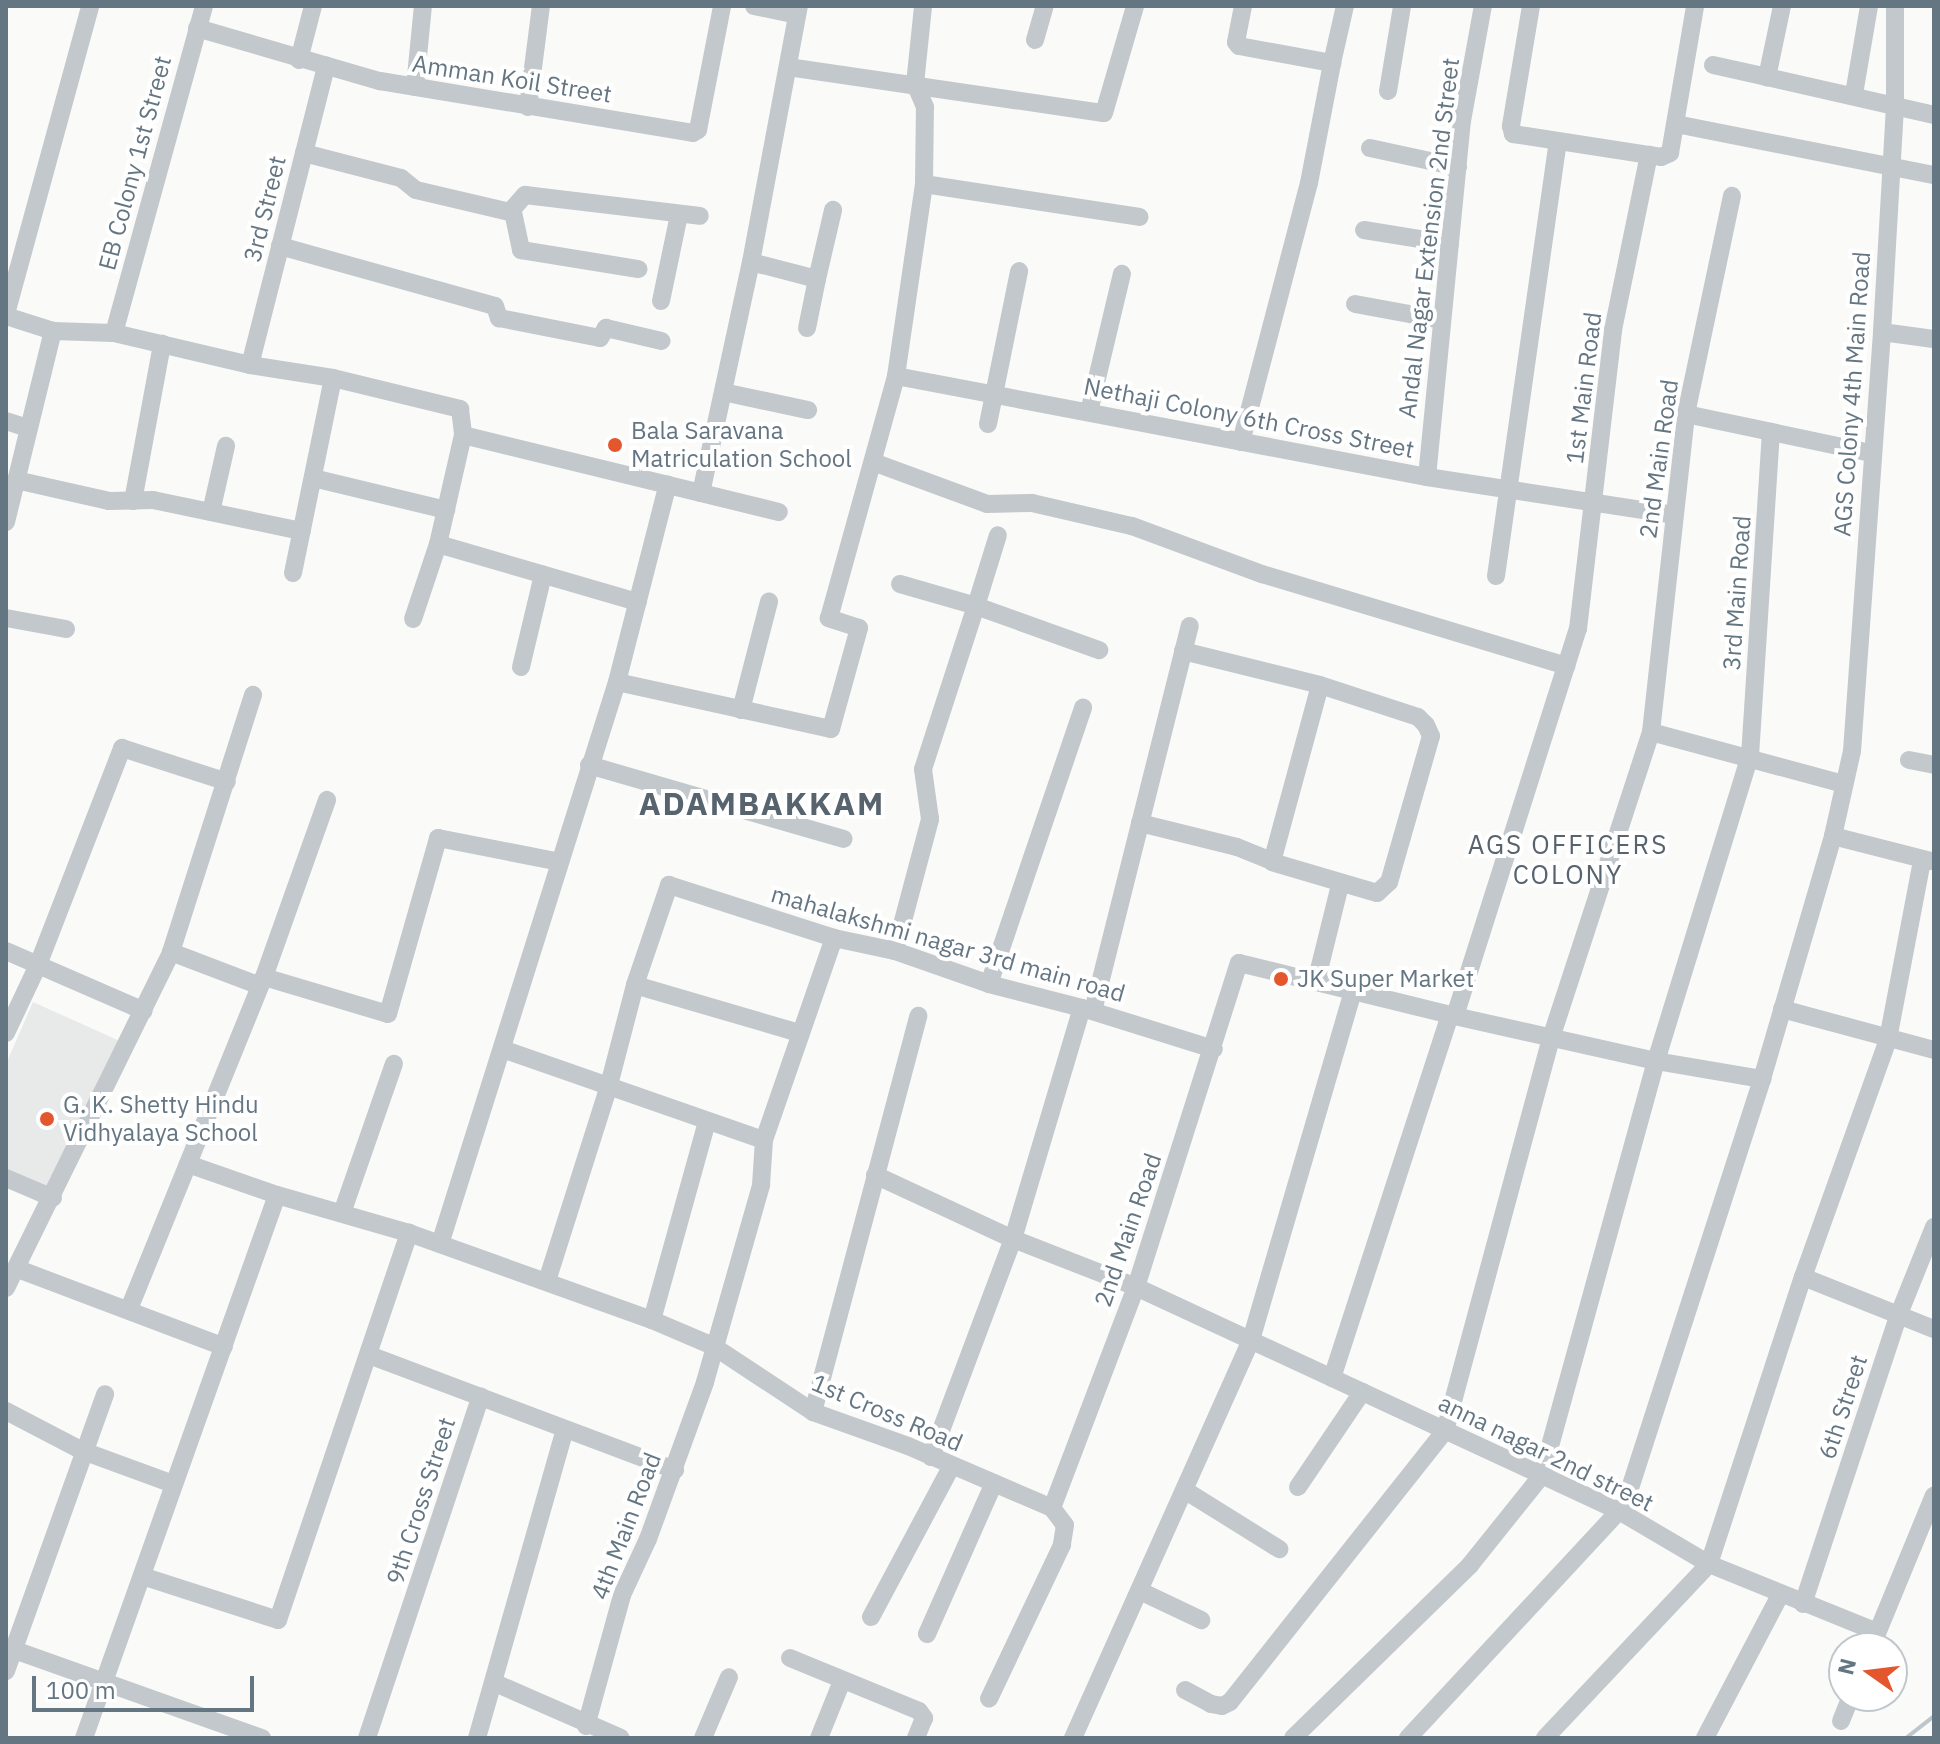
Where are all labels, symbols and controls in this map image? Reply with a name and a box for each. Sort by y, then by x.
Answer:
street label: Amman Koil Street [410,49,614,109]
street label: EB Colony 1st Street [93,53,177,273]
street label: Andal Nagar Extension 2nd Street [1393,56,1465,420]
street label: 3rd Street [238,153,292,265]
street label: AGS Colony 4th Main Road [1828,251,1876,537]
street label: 1st Main Road [1560,310,1608,466]
street label: Nethaji Colony 6th Cross Street [1081,372,1417,464]
street label: 2nd Main Road [1634,378,1684,540]
place label: Bala Saravana Matriculation School [631,417,852,473]
marker: Bala Saravana Matriculation School [606,436,624,454]
street label: 3rd Main Road [1717,514,1757,672]
district label: ADAMBAKKAM [639,784,885,822]
district label: AGS OFFICERS COLONY [1468,829,1668,890]
street label: mahalakshmi nagar 3rd main road [768,880,1128,1008]
place label: JK Super Market [1297,965,1474,993]
marker: JK Super Market [1272,970,1290,988]
place label: G. K. Shetty Hindu Vidhyalaya School [63,1091,259,1147]
marker: G. K. Shetty Hindu Vidhyalaya School [38,1110,56,1128]
street label: 2nd Main Road [1088,1149,1168,1311]
street label: 6th Street [1813,1351,1873,1463]
street label: 1st Cross Road [807,1368,967,1458]
street label: anna nagar 2nd street [1434,1388,1658,1518]
street label: 9th Cross Street [380,1414,462,1588]
street label: 4th Main Road [585,1449,667,1603]
north arrow [1828,1632,1908,1712]
text: N [1830,1655,1862,1678]
scale bar [36,1660,258,1710]
text: 100 m [46,1674,116,1706]

